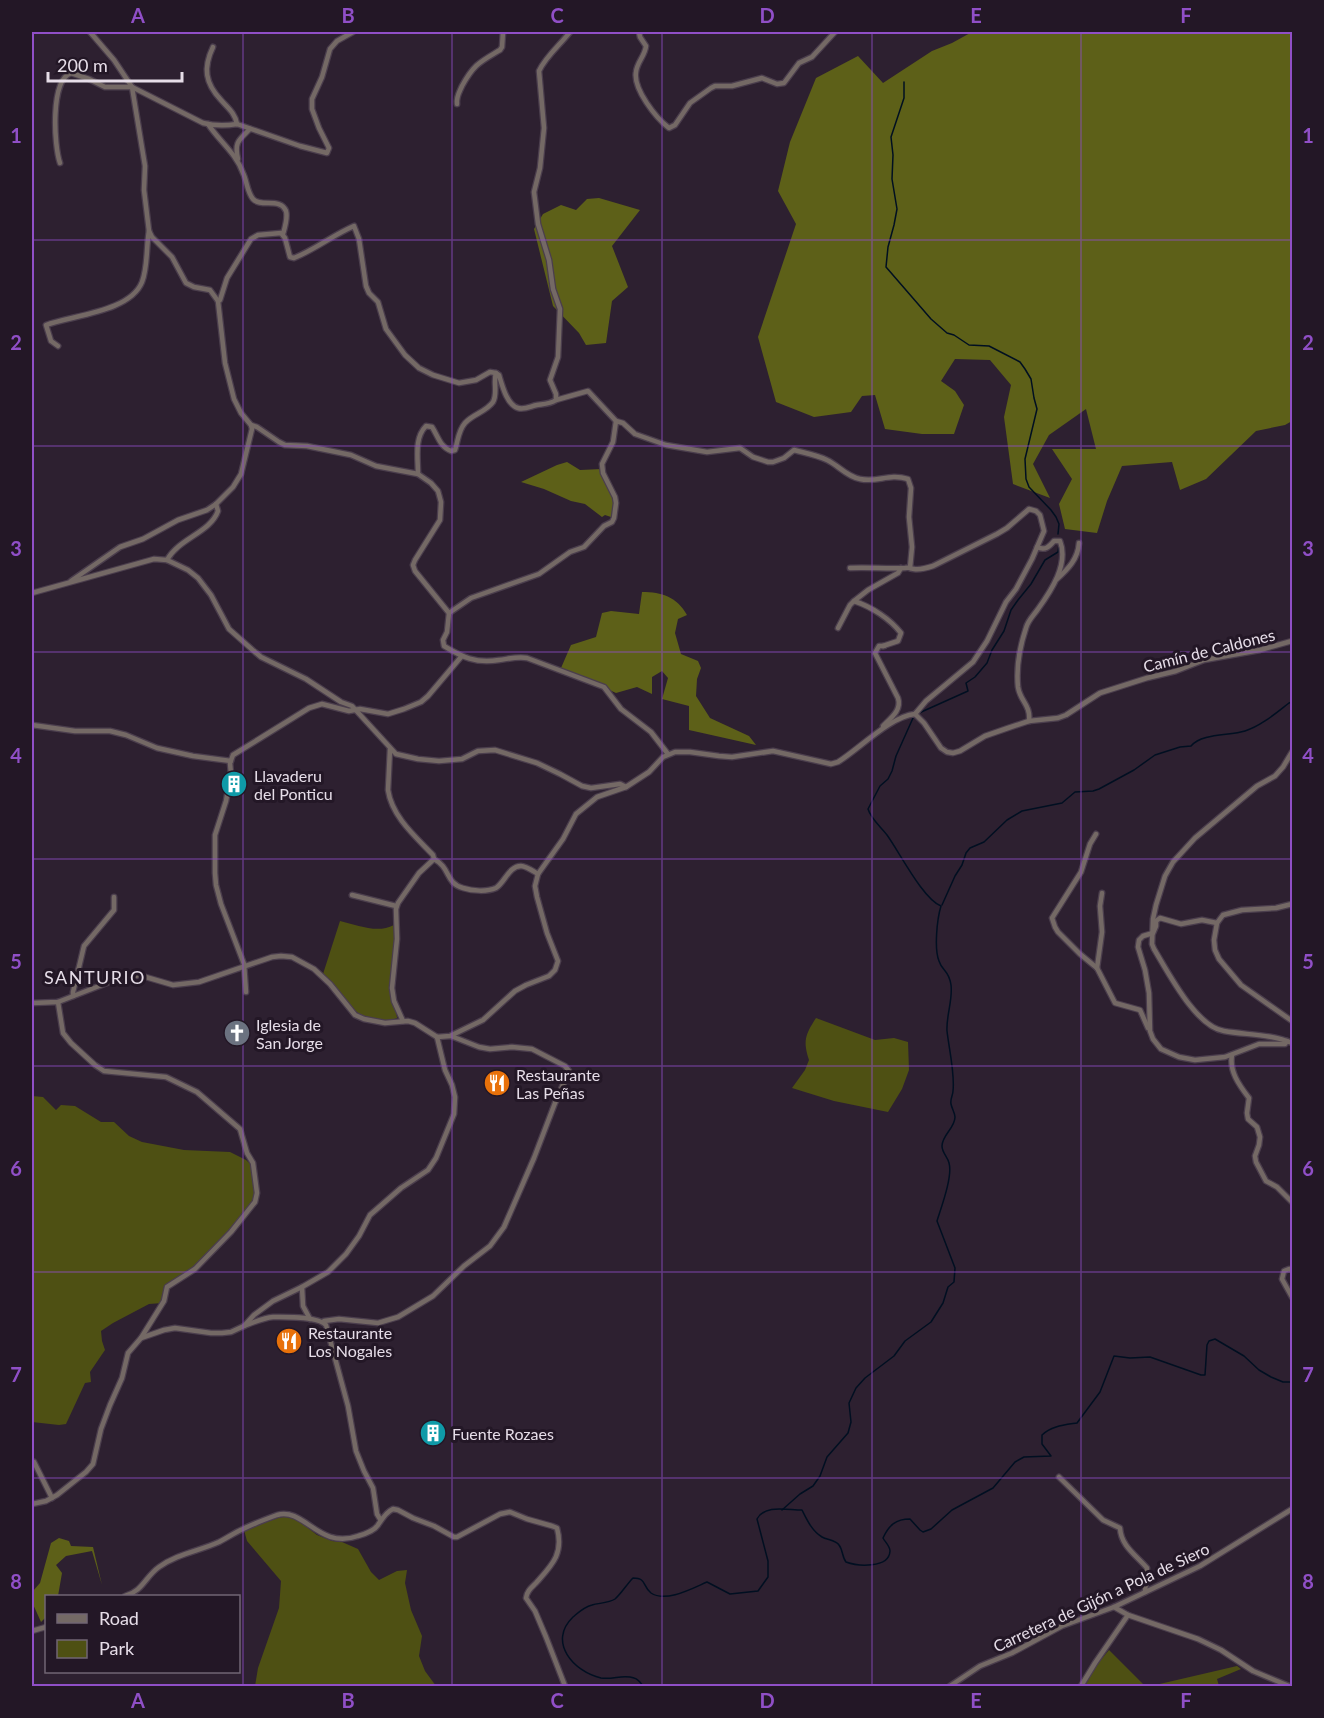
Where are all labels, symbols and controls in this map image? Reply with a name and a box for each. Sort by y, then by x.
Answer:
text: A [130,3,145,27]
text: B [341,3,355,27]
text: C [550,3,564,27]
text: D [759,3,775,27]
text: E [970,3,982,27]
text: F [1180,3,1192,27]
scale bar [48,45,182,83]
text: 200 m [57,54,108,76]
text: 1 [10,123,22,147]
text: 1 [1302,123,1314,147]
text: 2 [10,330,22,354]
text: 2 [1302,330,1314,354]
text: 3 [10,536,22,560]
text: 3 [1302,536,1314,560]
street label: Camín de Caldones [1141,624,1277,676]
text: 4 [10,743,22,767]
text: 4 [1302,743,1314,767]
place label: Llavaderu del Ponticu [254,766,333,803]
building icon: Llavaderu del Ponticu [219,769,249,799]
text: 5 [10,949,22,973]
text: 5 [1302,949,1314,973]
district label: SANTURIO [44,966,146,988]
place label: Iglesia de San Jorge [256,1015,323,1052]
church icon: Iglesia de San Jorge [222,1018,252,1048]
place label: Restaurante Las Peñas [516,1065,600,1102]
restaurant icon: Restaurante Las Peñas [482,1068,512,1098]
text: 6 [10,1156,22,1180]
text: 6 [1302,1156,1314,1180]
place label: Restaurante Los Nogales [308,1323,392,1360]
restaurant icon: Restaurante Los Nogales [274,1326,304,1356]
text: 7 [10,1362,22,1386]
text: 7 [1302,1362,1314,1386]
building icon: Fuente Rozaes [418,1418,448,1448]
place label: Fuente Rozaes [452,1424,554,1443]
street label: Carretera de Gijón a Pola de Siero [990,1538,1212,1656]
text: 8 [10,1569,22,1593]
text: 8 [1302,1569,1314,1593]
legend [45,1595,240,1673]
text: Road [99,1607,139,1629]
text: Park [99,1637,135,1659]
text: A [130,1688,145,1712]
text: B [341,1688,355,1712]
text: C [550,1688,564,1712]
text: D [759,1688,775,1712]
text: E [970,1688,982,1712]
text: F [1180,1688,1192,1712]

